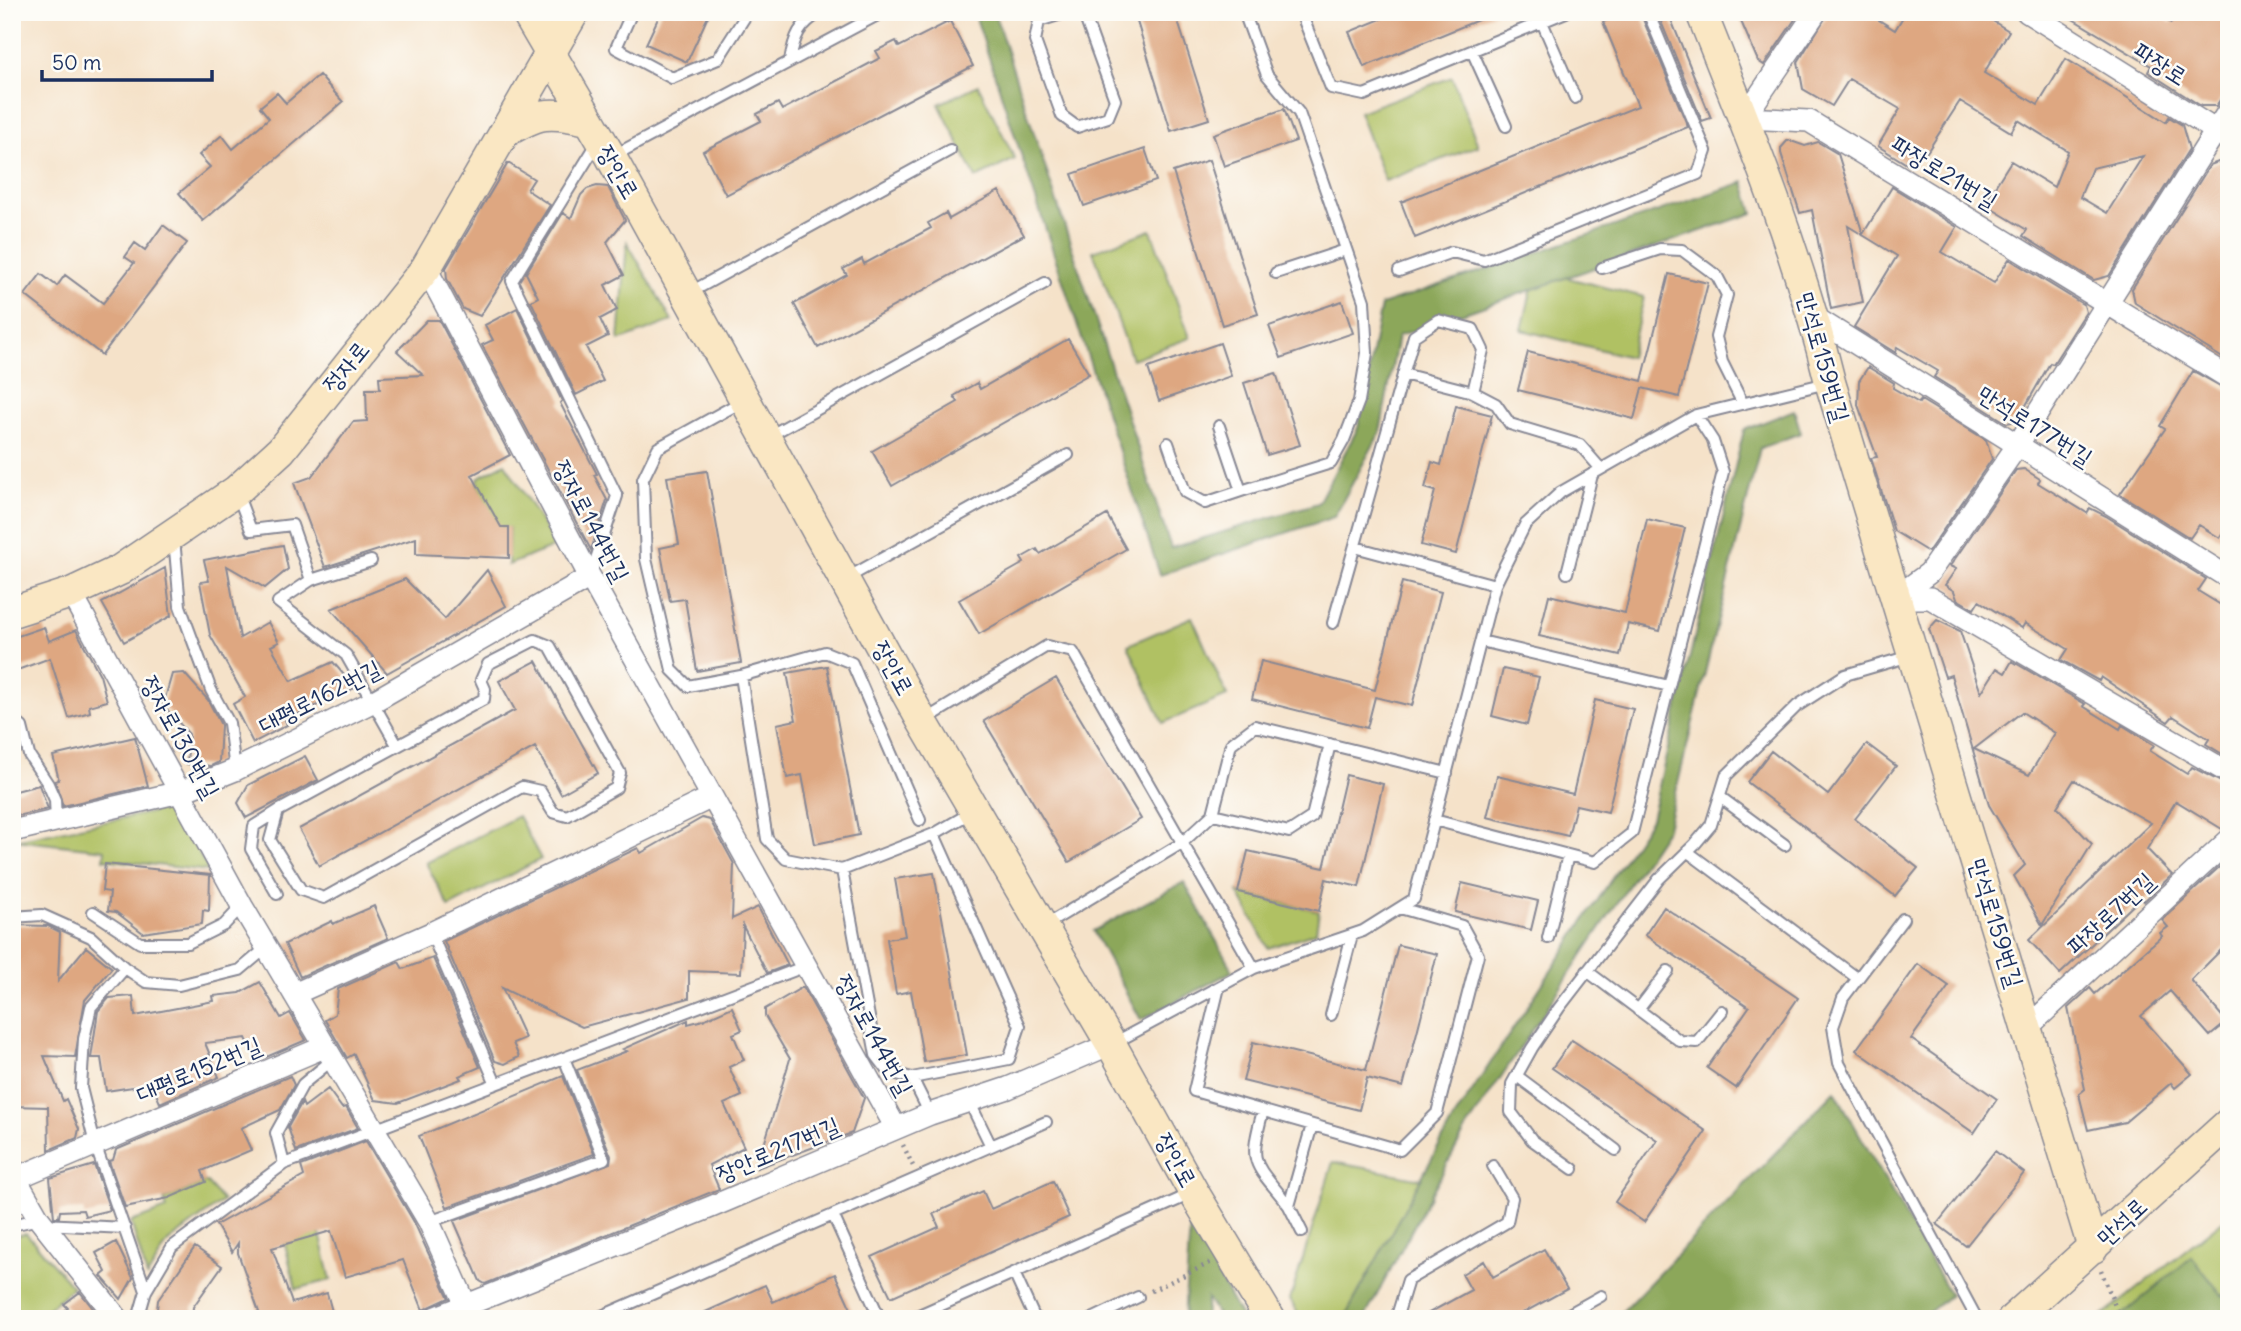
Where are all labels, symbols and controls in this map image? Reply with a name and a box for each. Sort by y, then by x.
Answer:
street label: 파장로 [2128,35,2193,91]
scale bar [42,38,212,82]
text: 50 m [52,49,101,76]
street label: 파장로21번길 [1886,129,2003,216]
street label: 장안로 [591,139,646,204]
street label: 만석로159번길 [1791,288,1857,425]
street label: 정자로 [315,334,375,398]
street label: 만석로177번길 [1973,378,2098,472]
street label: 정자로144번길 [547,454,637,587]
street label: 장안로 [867,635,921,700]
street label: 대평로162번길 [253,653,386,740]
street label: 정자로130번길 [135,670,227,803]
street label: 만석로159번길 [1963,854,2031,991]
street label: 파장로7번길 [2060,865,2160,961]
street label: 정자로144번길 [829,969,920,1100]
street label: 대평로152번길 [132,1029,266,1109]
street label: 장안로217번길 [711,1110,844,1188]
street label: 장안로 [1150,1127,1204,1192]
street label: 만석로 [2090,1191,2153,1252]

